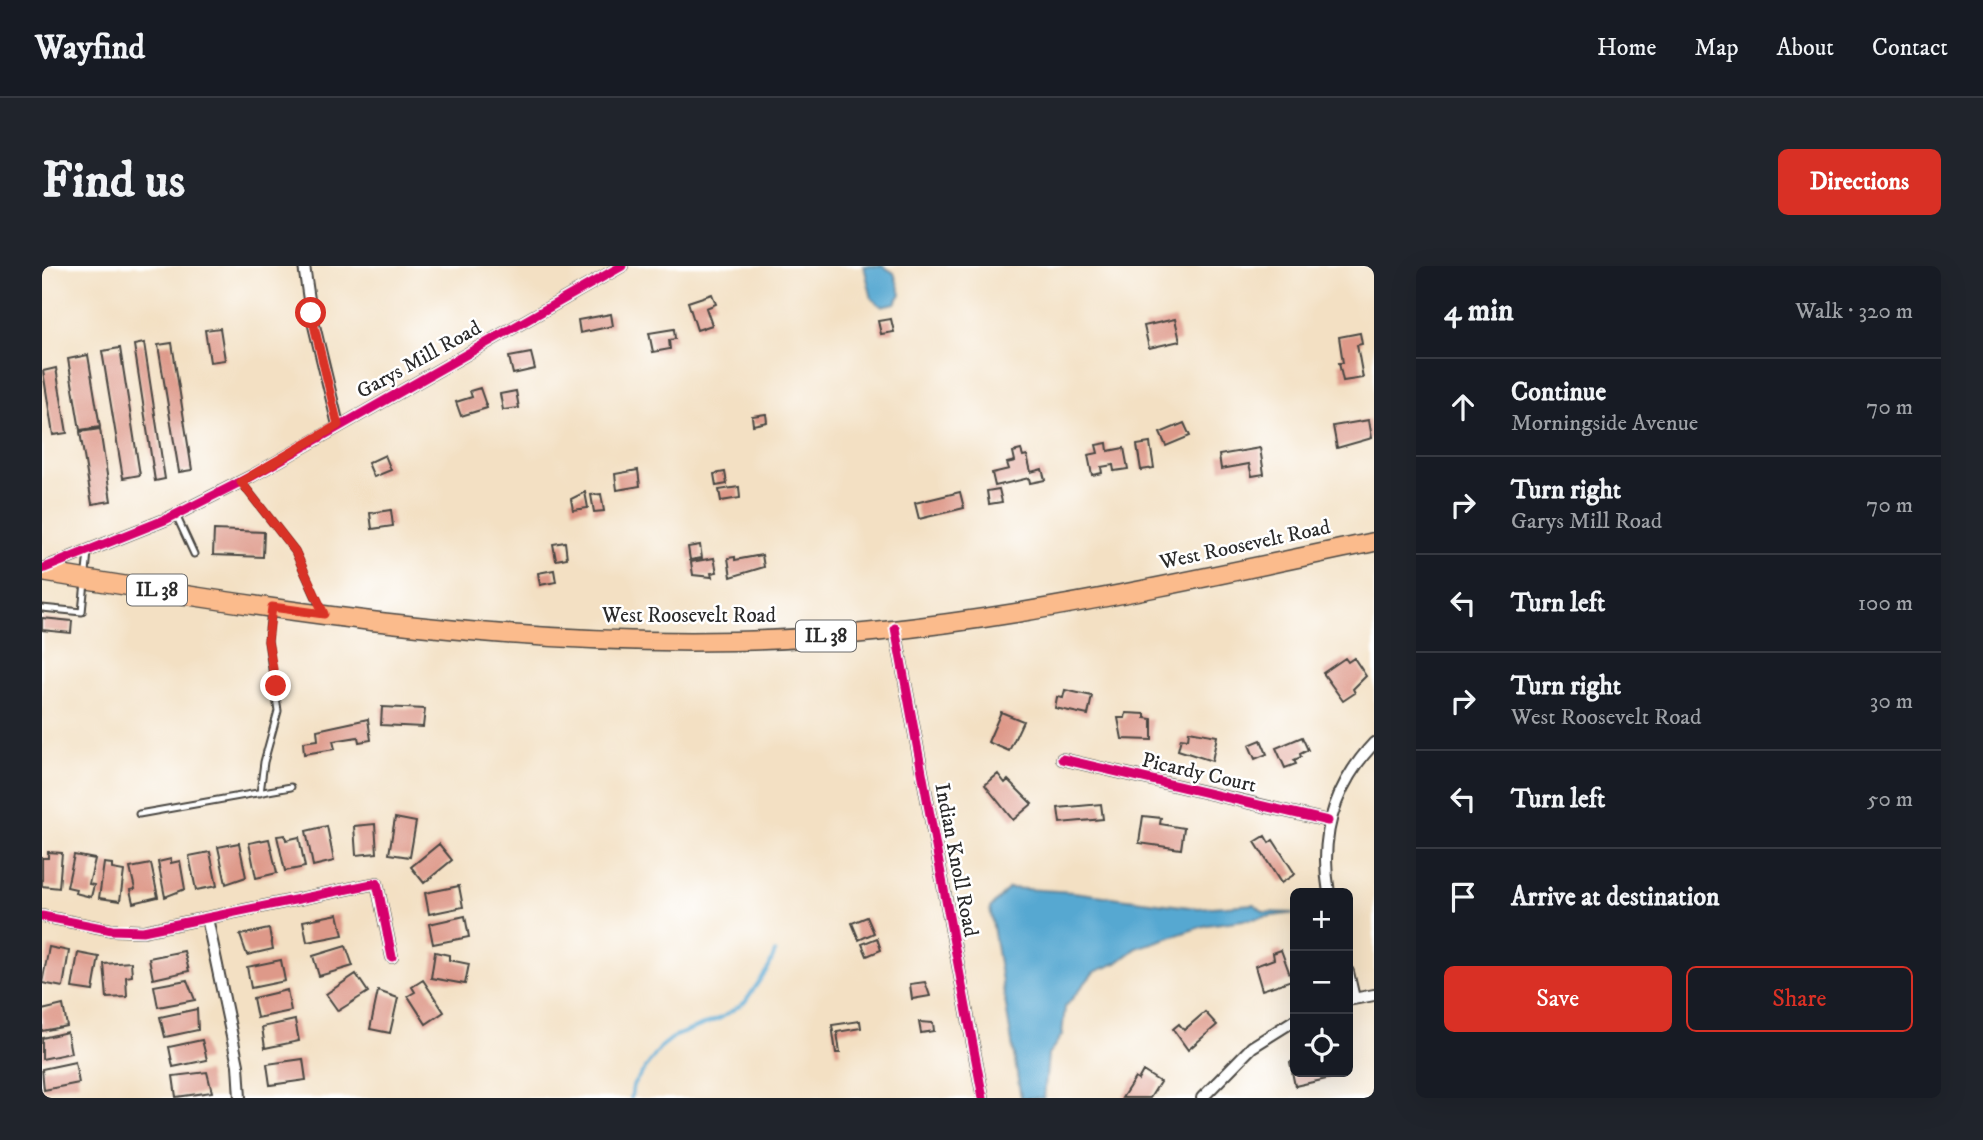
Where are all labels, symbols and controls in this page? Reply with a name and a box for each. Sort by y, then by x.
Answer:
text: Wayfind [35,28,145,69]
text: Home [1597,33,1656,63]
text: Map [1694,33,1739,63]
text: About [1777,33,1834,63]
text: Contact [1872,33,1948,63]
button: Directions [1778,149,1941,215]
text: Find us [42,151,185,213]
text: 4 min [1444,293,1514,330]
route start [295,297,326,328]
text: Walk · 320 m [1795,297,1913,326]
street label: Garys Mill Road [352,315,486,405]
text: Continue [1511,376,1606,409]
icon: ahead [1444,388,1482,426]
text: 70 m [1866,393,1913,422]
text: Morningside Avenue [1511,409,1698,438]
text: Turn right [1511,474,1621,507]
icon: right [1444,486,1482,524]
text: 70 m [1866,491,1913,520]
text: Garys Mill Road [1511,507,1662,536]
street label: West Roosevelt Road [1156,514,1333,576]
road number: IL 38 [127,574,187,606]
icon: left [1444,584,1482,622]
text: Turn left [1511,587,1605,620]
text: 100 m [1858,589,1913,618]
street label: West Roosevelt Road [601,603,777,629]
road number: IL 38 [796,620,856,652]
route end [260,670,291,701]
text: Turn right [1511,670,1621,703]
icon: right [1444,682,1482,720]
text: 30 m [1870,687,1913,716]
text: West Roosevelt Road [1511,703,1702,732]
street label: Picardy Court [1139,747,1259,799]
icon: left [1444,780,1482,818]
street label: Indian Knoll Road [928,781,984,940]
text: Turn left [1511,783,1605,816]
text: 50 m [1867,785,1913,814]
icon: arrive [1444,878,1482,916]
text: Arrive at destination [1511,881,1720,914]
map controls [1290,888,1353,1077]
button: + [1290,888,1353,951]
button: − [1290,951,1353,1014]
button: Save [1444,966,1672,1032]
button: Share [1686,966,1913,1032]
button: locate [1290,1014,1353,1077]

